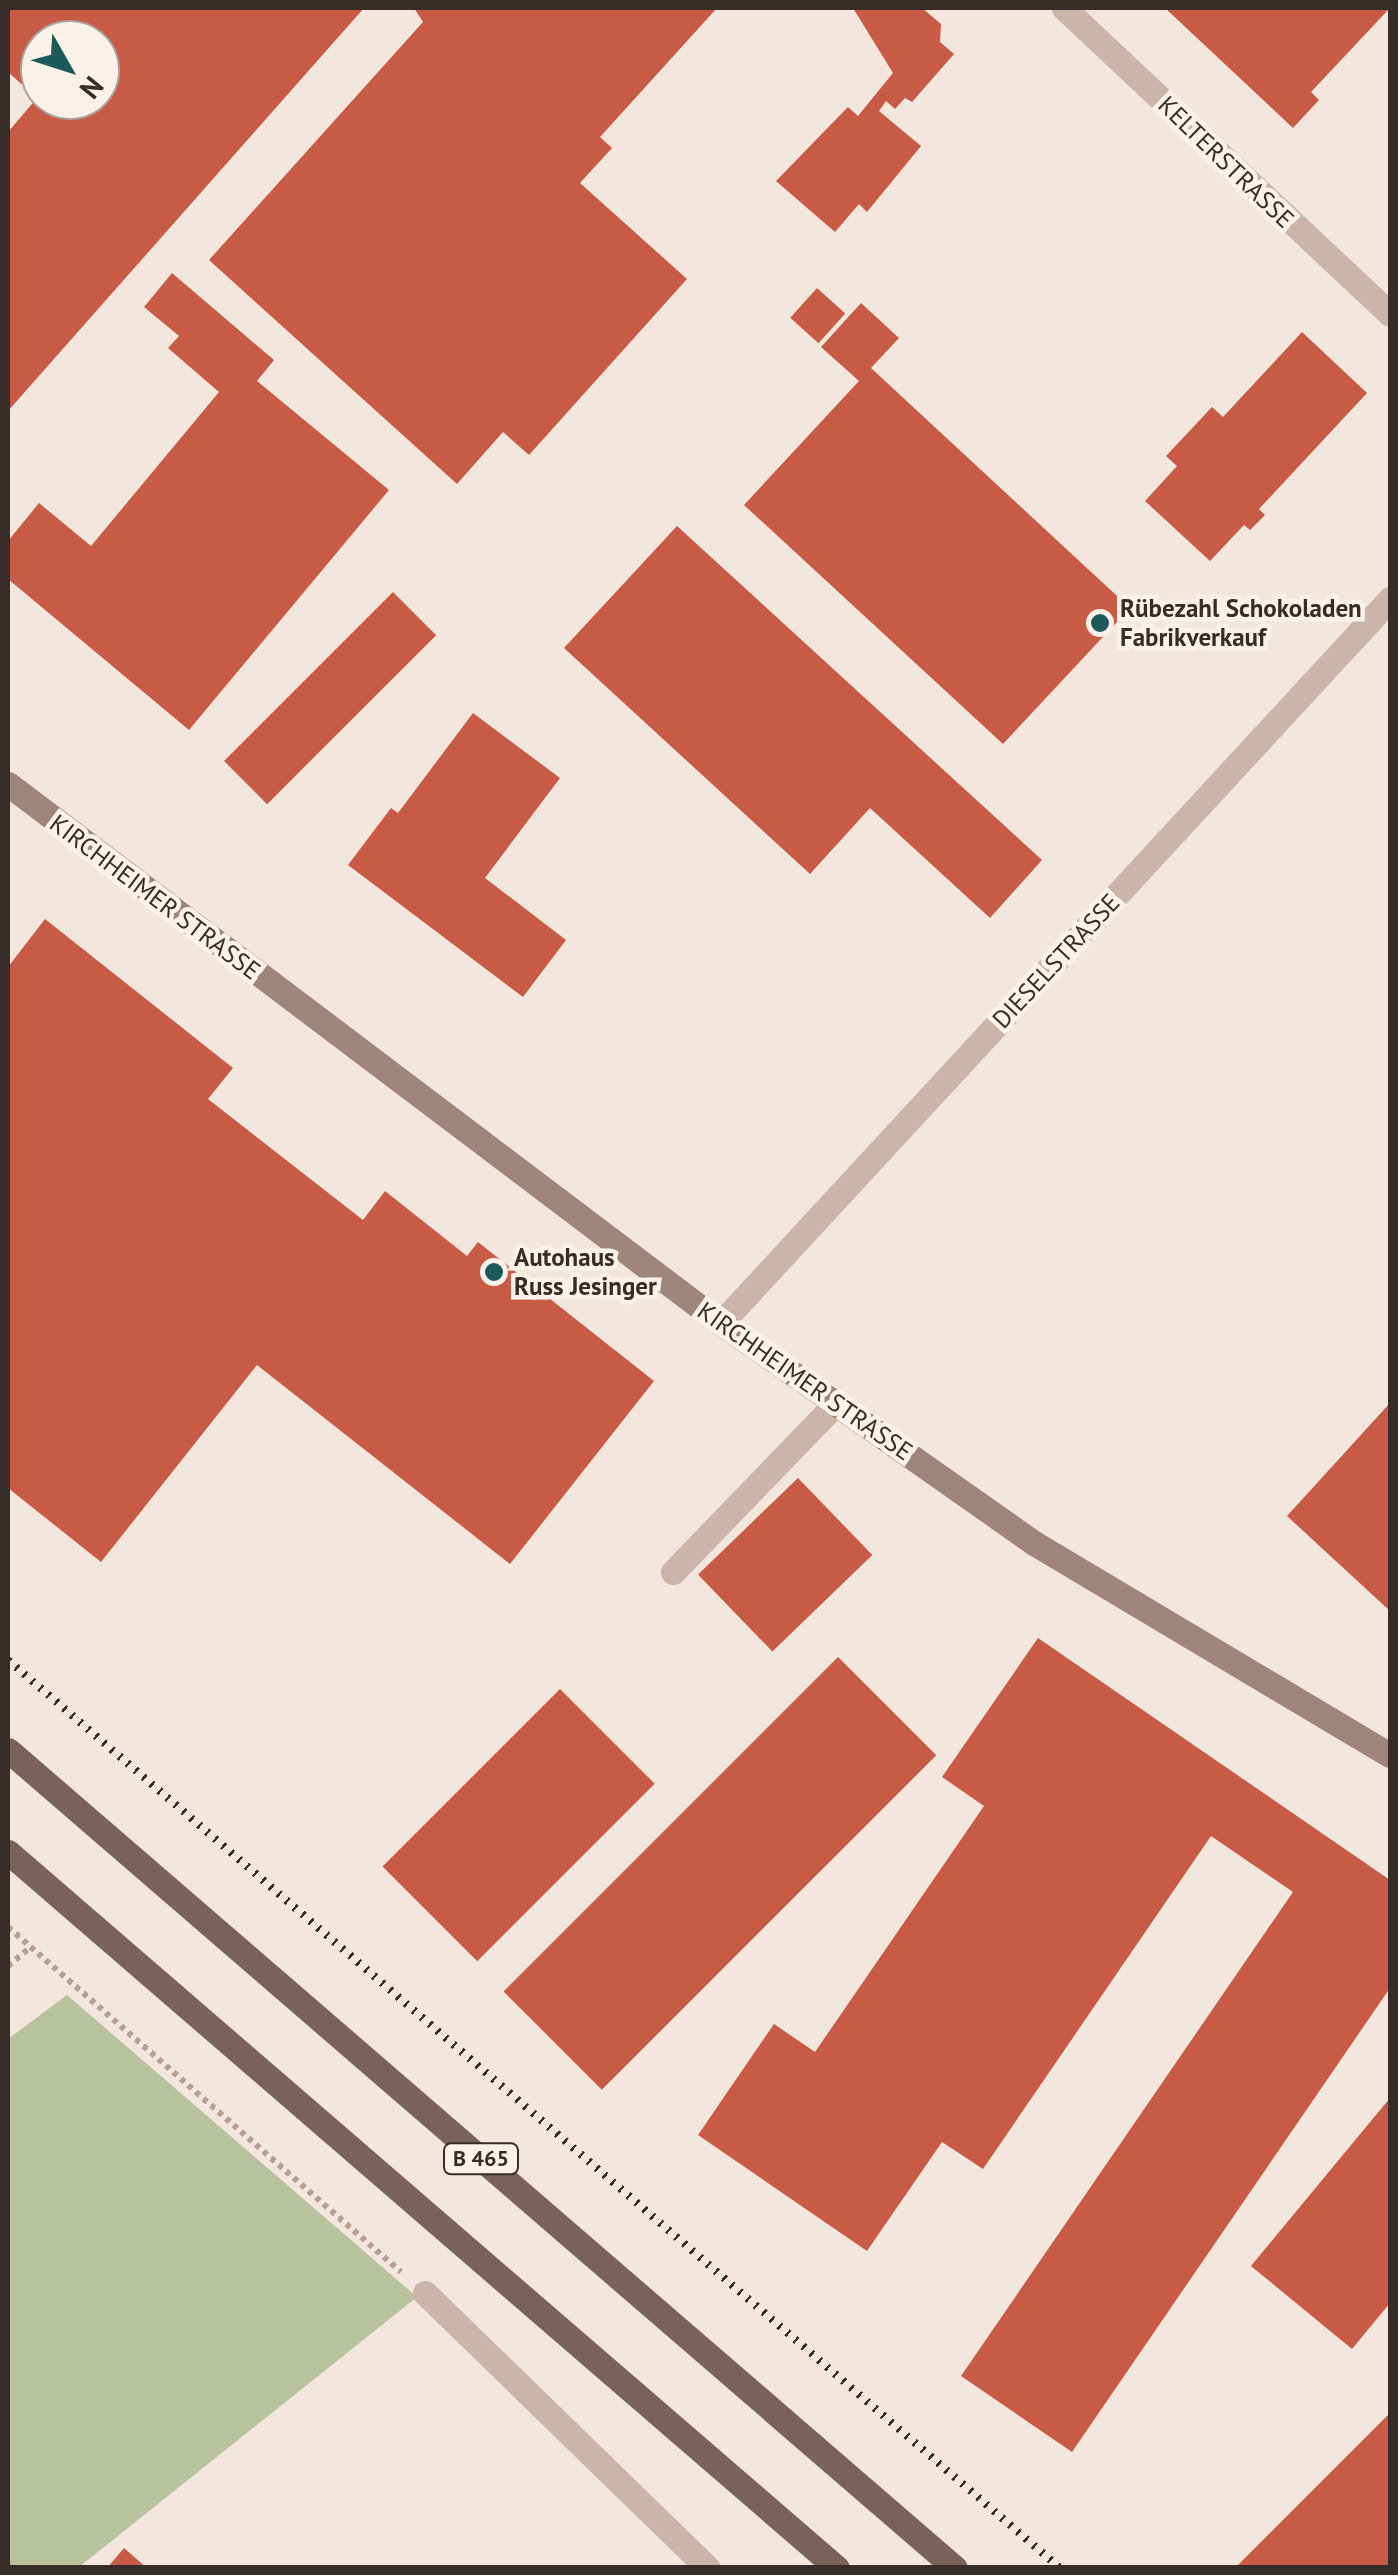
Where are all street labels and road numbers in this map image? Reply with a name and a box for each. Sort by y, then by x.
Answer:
street label: KELTERSTRASSE [1152,90,1300,234]
street label: KIRCHHEIMER STRASSE [44,808,266,986]
street label: DIESELSTRASSE [986,888,1126,1034]
street label: KIRCHHEIMER STRASSE [692,1295,918,1467]
road number: B 465 [441,2142,521,2176]

